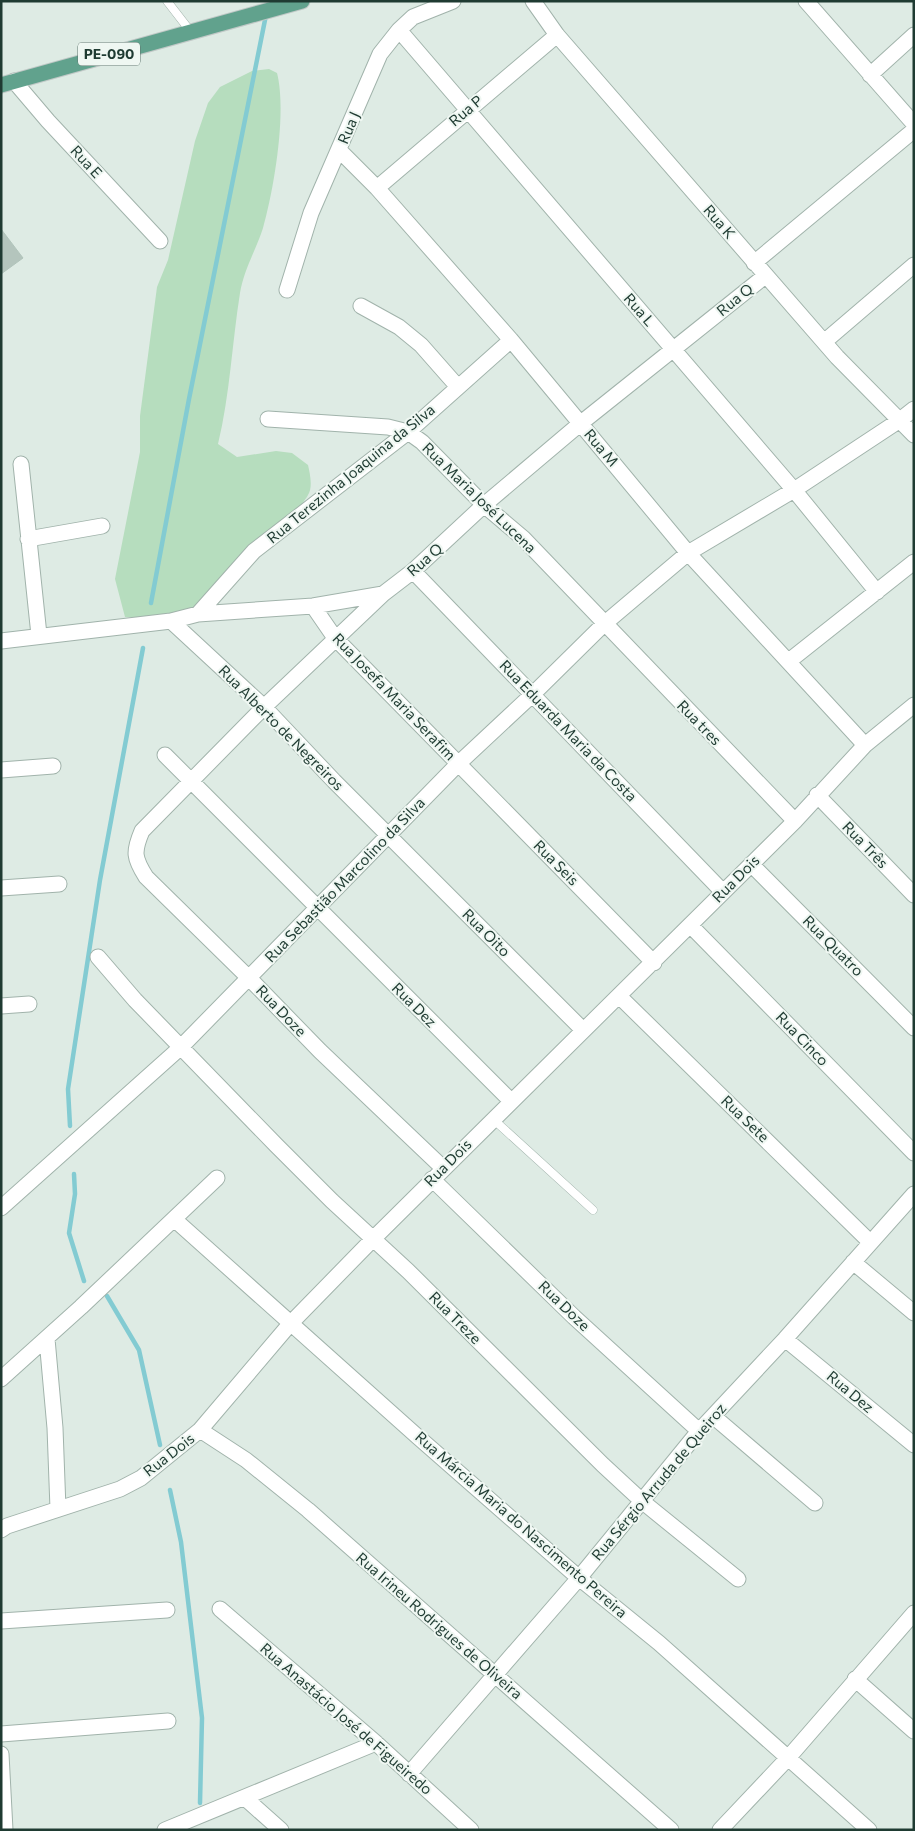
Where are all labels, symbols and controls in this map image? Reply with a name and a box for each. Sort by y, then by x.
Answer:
road number: PE-090 [78,42,140,66]
street label: Rua P [445,91,486,129]
street label: Rua J [333,109,363,147]
street label: Rua E [67,141,106,181]
street label: Rua K [700,201,739,242]
street label: Rua Q [713,279,756,319]
street label: Rua L [621,289,659,330]
street label: Rua Terezinha Joaquina da Silva [263,400,438,547]
street label: Rua M [581,425,623,470]
street label: Rua Maria José Lucena [419,438,540,556]
street label: Rua Q [403,539,446,580]
street label: Rua Josefa Maria Serafim [329,629,460,763]
street label: Rua Eduarda Maria da Costa [496,656,641,805]
street label: Rua Alberto de Negreiros [215,661,348,794]
street label: Rua tres [674,696,726,749]
street label: Rua Sebastião Marcolino da Silva [261,793,428,966]
street label: Rua Três [839,817,892,872]
street label: Rua Seis [530,836,583,889]
street label: Rua Dois [708,851,763,906]
street label: Rua Oito [459,905,514,960]
street label: Rua Quatro [800,911,868,979]
street label: Rua Dez [389,978,441,1030]
street label: Rua Doze [253,981,311,1040]
street label: Rua Cinco [773,1008,833,1069]
street label: Rua Sete [718,1091,773,1146]
street label: Rua Dois [420,1135,475,1190]
street label: Rua Doze [535,1276,594,1334]
street label: Rua Treze [426,1287,486,1347]
street label: Rua Dez [824,1367,878,1416]
street label: Rua Sérgio Arruda de Queiroz [587,1399,729,1564]
street label: Rua Márcia Maria do Nascimento Pereira [412,1427,631,1621]
street label: Rua Dois [139,1429,198,1480]
street label: Rua Irineu Rodrigues de Oliveira [353,1548,526,1702]
street label: Rua Anastácio José de Figueiredo [257,1639,436,1798]

